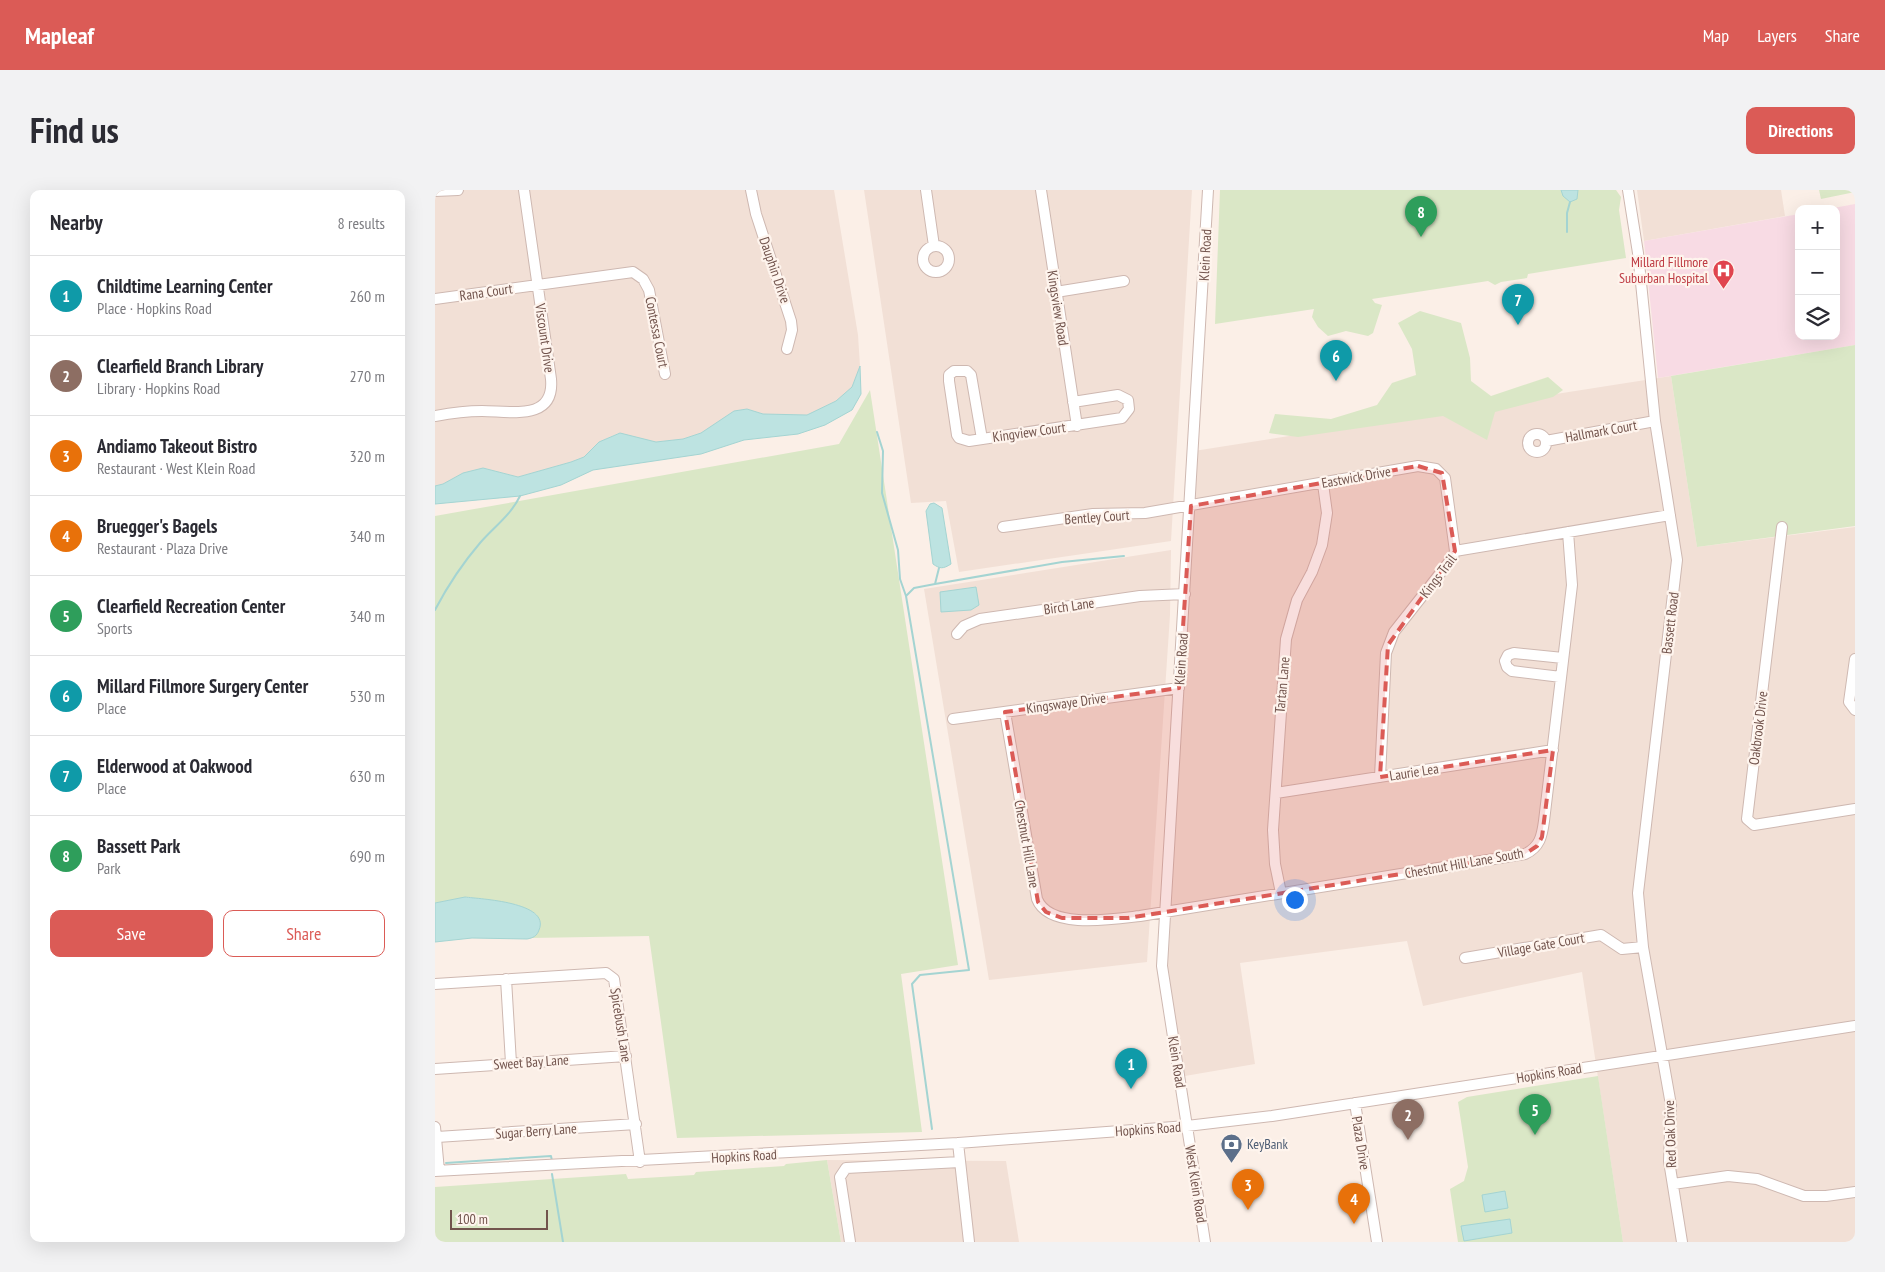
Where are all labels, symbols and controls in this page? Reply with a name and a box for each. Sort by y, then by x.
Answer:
text: Mapleaf [25,20,94,51]
text: Map [1703,24,1729,47]
text: Layers [1757,24,1797,47]
text: Share [1825,24,1860,47]
text: Find us [30,107,119,153]
button: Directions [1746,107,1855,154]
pin: 8 [1405,196,1437,237]
map controls [1795,205,1840,340]
button: + [1795,205,1840,250]
text: Nearby [50,209,103,236]
text: 8 results [338,213,385,233]
street label: Klein Road [1195,229,1215,281]
street label: Dauphin Drive [755,235,795,306]
button: − [1795,250,1840,295]
place label: Millard Fillmore Suburban Hospital [1619,253,1709,287]
hospital icon: Millard Fillmore Suburban Hospital [1712,258,1736,289]
street label: Kingsview Road [1043,269,1073,347]
text: Childtime Learning Center [97,274,273,298]
street label: Rana Court [458,279,514,305]
pin: 7 [1502,284,1534,325]
text: 1 [62,286,70,306]
text: 260 m [350,286,385,306]
street label: Contessa Court [641,295,673,369]
button: layers [1795,295,1840,340]
text: Place · Hopkins Road [97,298,212,318]
street label: Viscount Drive [531,301,559,374]
pin: 6 [1320,340,1352,381]
text: Clearfield Branch Library [97,354,263,378]
text: 2 [62,366,70,386]
text: 270 m [350,366,385,386]
text: Library · Hopkins Road [97,378,220,398]
street label: Hallmark Court [1564,416,1638,446]
street label: Kingview Court [991,418,1067,446]
text: Andiamo Takeout Bistro [97,434,257,458]
text: 3 [62,446,70,466]
text: 320 m [350,446,385,466]
text: Restaurant · West Klein Road [97,458,255,478]
street label: Eastwick Drive [1320,462,1392,492]
street label: Bentley Court [1064,506,1130,528]
text: Bruegger's Bagels [97,514,217,538]
text: 4 [62,526,70,546]
text: 340 m [350,526,385,546]
text: Restaurant · Plaza Drive [97,538,228,558]
street label: Kings Trail [1416,550,1461,601]
street label: Bassett Road [1657,591,1683,655]
text: Clearfield Recreation Center [97,594,285,618]
street label: Birch Lane [1043,594,1096,618]
text: 5 [62,606,70,626]
text: 340 m [350,606,385,626]
text: Sports [97,618,132,638]
street label: Klein Road [1170,632,1192,686]
street label: Tartan Lane [1271,656,1293,714]
text: Millard Fillmore Surgery Center [97,674,308,698]
text: 6 [62,686,70,706]
text: 530 m [350,686,385,706]
street label: Kingswaye Drive [1025,688,1107,717]
street label: Oakbrook Drive [1745,690,1771,766]
text: Place [97,698,126,718]
text: Elderwood at Oakwood [97,754,252,778]
street label: Laurie Lea [1388,759,1440,785]
text: 7 [62,766,70,786]
text: 630 m [350,766,385,786]
text: Place [97,778,126,798]
street label: Chestnut Hill Lane [1010,799,1044,890]
text: Bassett Park [97,834,180,858]
street label: Chestnut Hill Lane South [1403,844,1525,882]
text: 8 [62,846,70,866]
text: 690 m [350,846,385,866]
text: Park [97,858,121,878]
your location [1282,887,1308,913]
button: Save [50,910,213,957]
button: Share [223,910,385,957]
street label: Village Gate Court [1495,929,1586,962]
street label: Spicebush Lane [606,987,636,1064]
street label: Klein Road [1164,1035,1190,1089]
pin: 1 [1115,1048,1147,1089]
street label: Sweet Bay Lane [493,1050,570,1074]
street label: Hopkins Road [1515,1059,1583,1087]
pin: 5 [1519,1094,1551,1135]
pin: 2 [1392,1099,1424,1140]
street label: Red Oak Drive [1660,1100,1680,1168]
street label: Plaza Drive [1348,1115,1374,1171]
street label: Hopkins Road [1115,1118,1181,1140]
street label: Sugar Berry Lane [495,1119,578,1143]
bank icon: KeyBank [1219,1132,1243,1163]
place label: KeyBank [1247,1135,1289,1153]
street label: West Klein Road [1181,1144,1211,1224]
street label: Hopkins Road [711,1145,777,1167]
pin: 3 [1232,1169,1264,1210]
pin: 4 [1338,1183,1370,1224]
scale bar [450,1207,547,1230]
text: 100 m [457,1210,488,1228]

